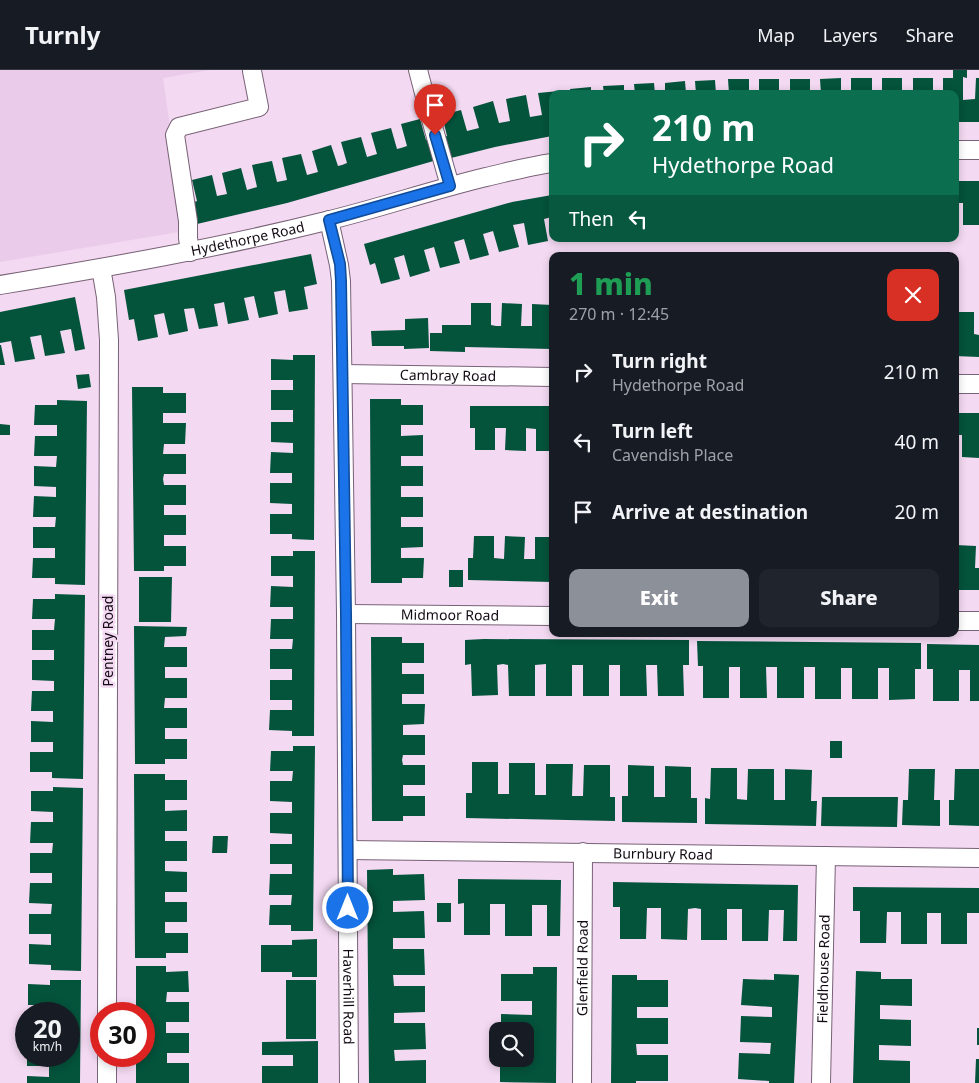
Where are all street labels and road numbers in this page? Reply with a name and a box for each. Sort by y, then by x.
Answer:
street label: Hydethorpe Road [189,217,306,260]
street label: Cambray Road [400,365,496,385]
street label: Pentney Road [98,596,117,686]
street label: Midmoor Road [401,605,499,624]
street label: Burnbury Road [613,843,713,864]
street label: Fieldhouse Road [812,914,834,1024]
street label: Glenfield Road [572,920,592,1016]
street label: Haverhill Road [339,949,359,1045]

